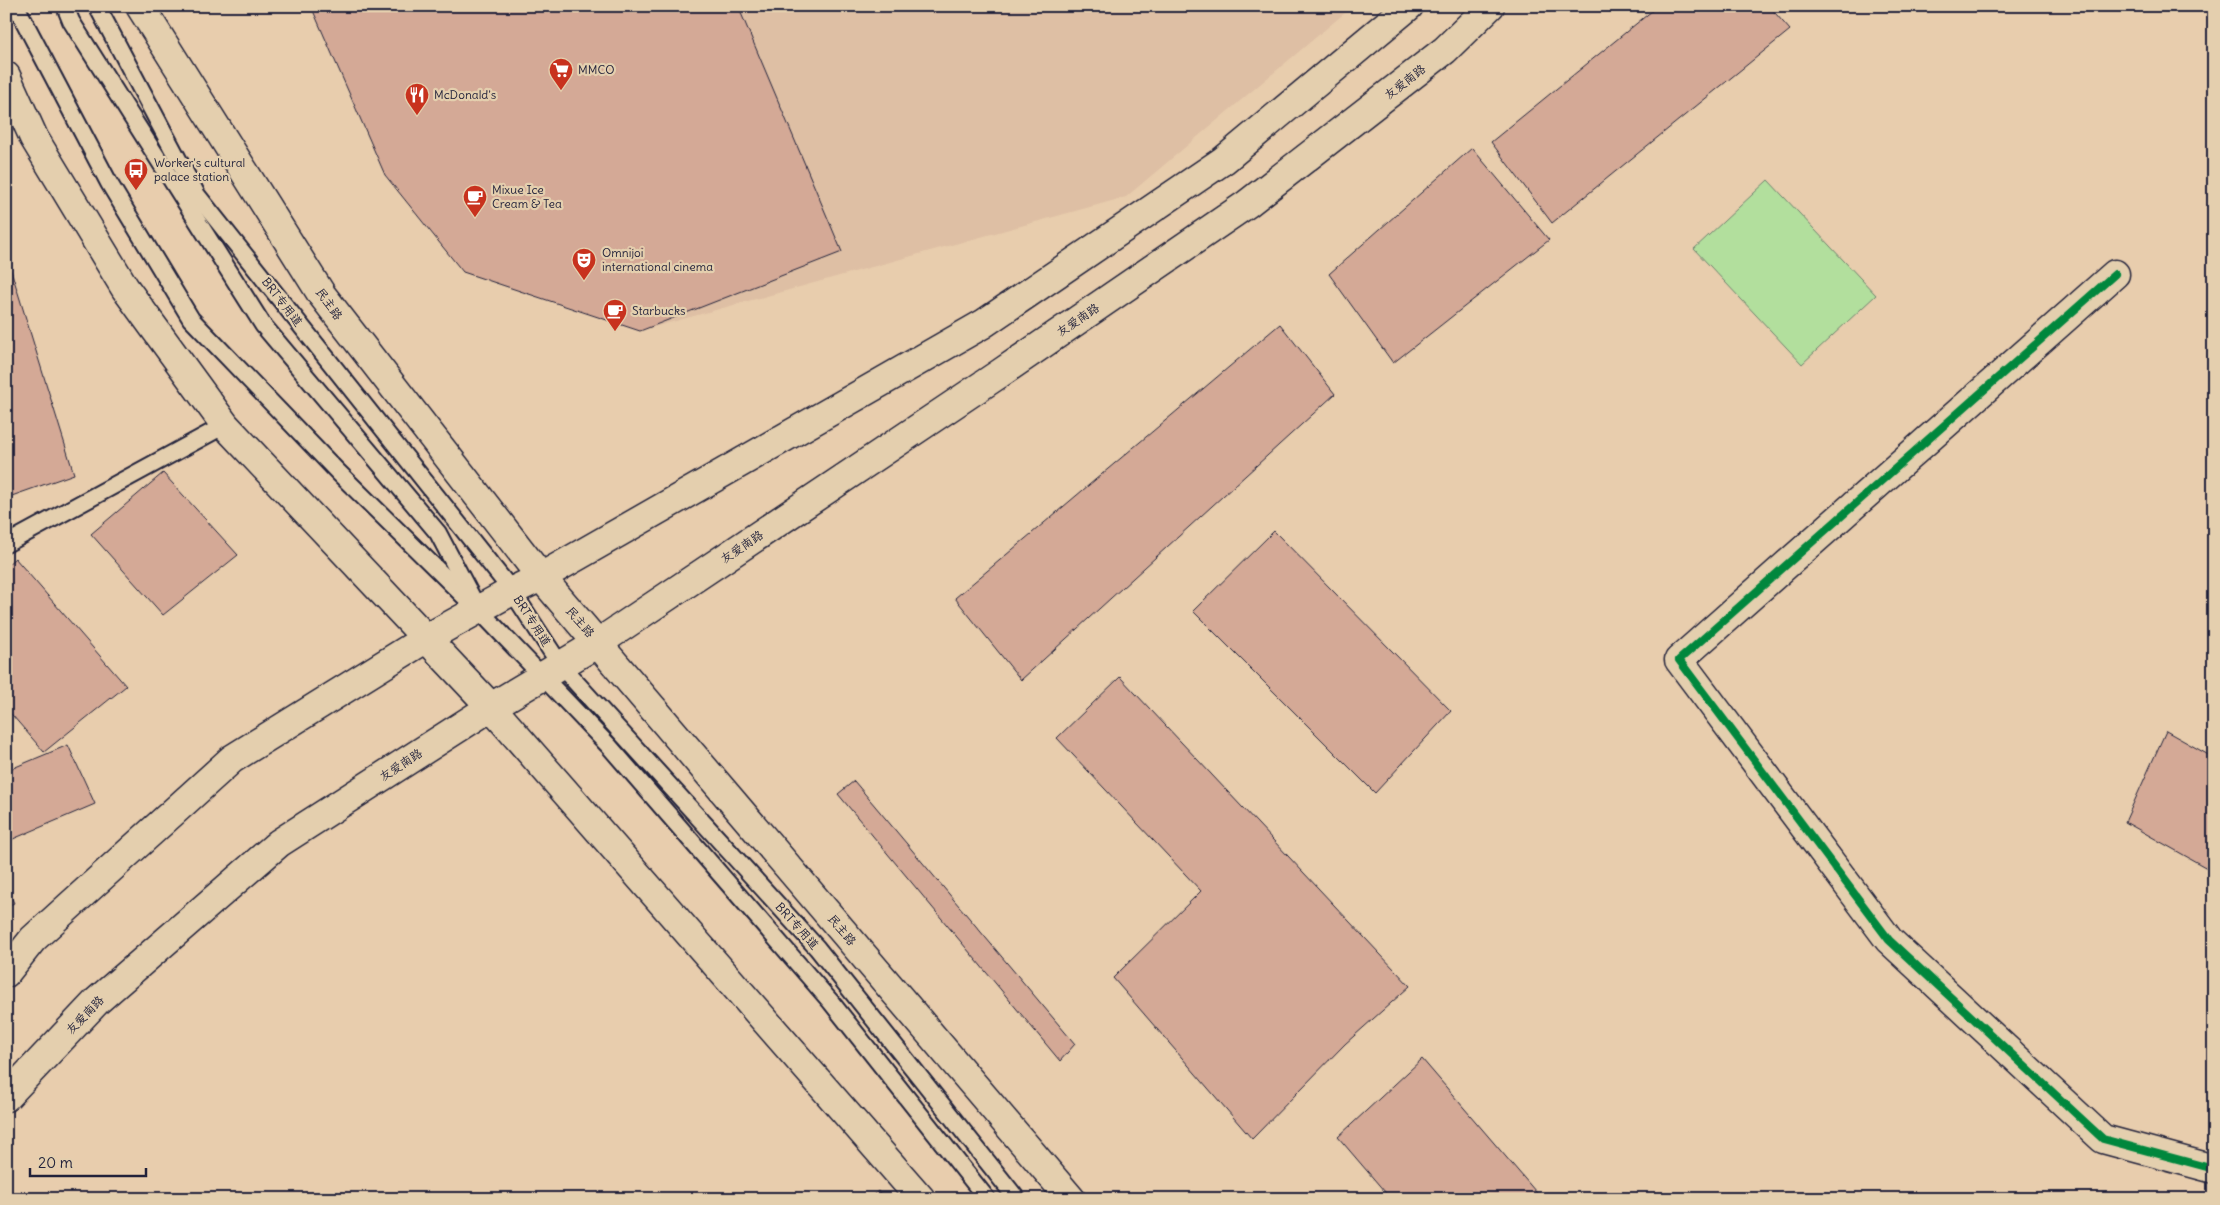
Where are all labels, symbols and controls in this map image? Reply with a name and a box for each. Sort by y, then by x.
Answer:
supermarket icon: MMCO [548,57,574,91]
street label: 友爱南路 [1381,61,1428,102]
place label: MMCO [578,62,614,77]
restaurant icon: McDonald's [404,82,430,116]
place label: McDonald's [434,87,496,102]
place label: Worker's cultural palace station [154,155,245,184]
bus stop icon: Worker's cultural palace station [123,157,149,191]
place label: Mixue Ice Cream & Tea [492,182,562,211]
cafe icon: Mixue Ice Cream & Tea [462,184,488,218]
place label: Omnijoi international cinema [602,245,713,274]
theatre icon: Omnijoi international cinema [571,247,597,281]
street label: BRT专用道 [259,274,306,329]
street label: 民主路 [313,285,346,323]
cafe icon: Starbucks [602,298,628,332]
street label: 友爱南路 [1054,300,1102,339]
place label: Starbucks [632,303,686,318]
street label: 友爱南路 [718,527,766,566]
street label: BRT专用道 [510,593,554,649]
street label: 民主路 [563,603,598,640]
street label: 友爱南路 [377,745,425,784]
street label: BRT专用道 [773,899,822,952]
street label: 民主路 [825,911,860,948]
street label: 友爱南路 [63,992,107,1037]
scale bar [30,1145,146,1177]
text: 20 m [38,1153,73,1172]

